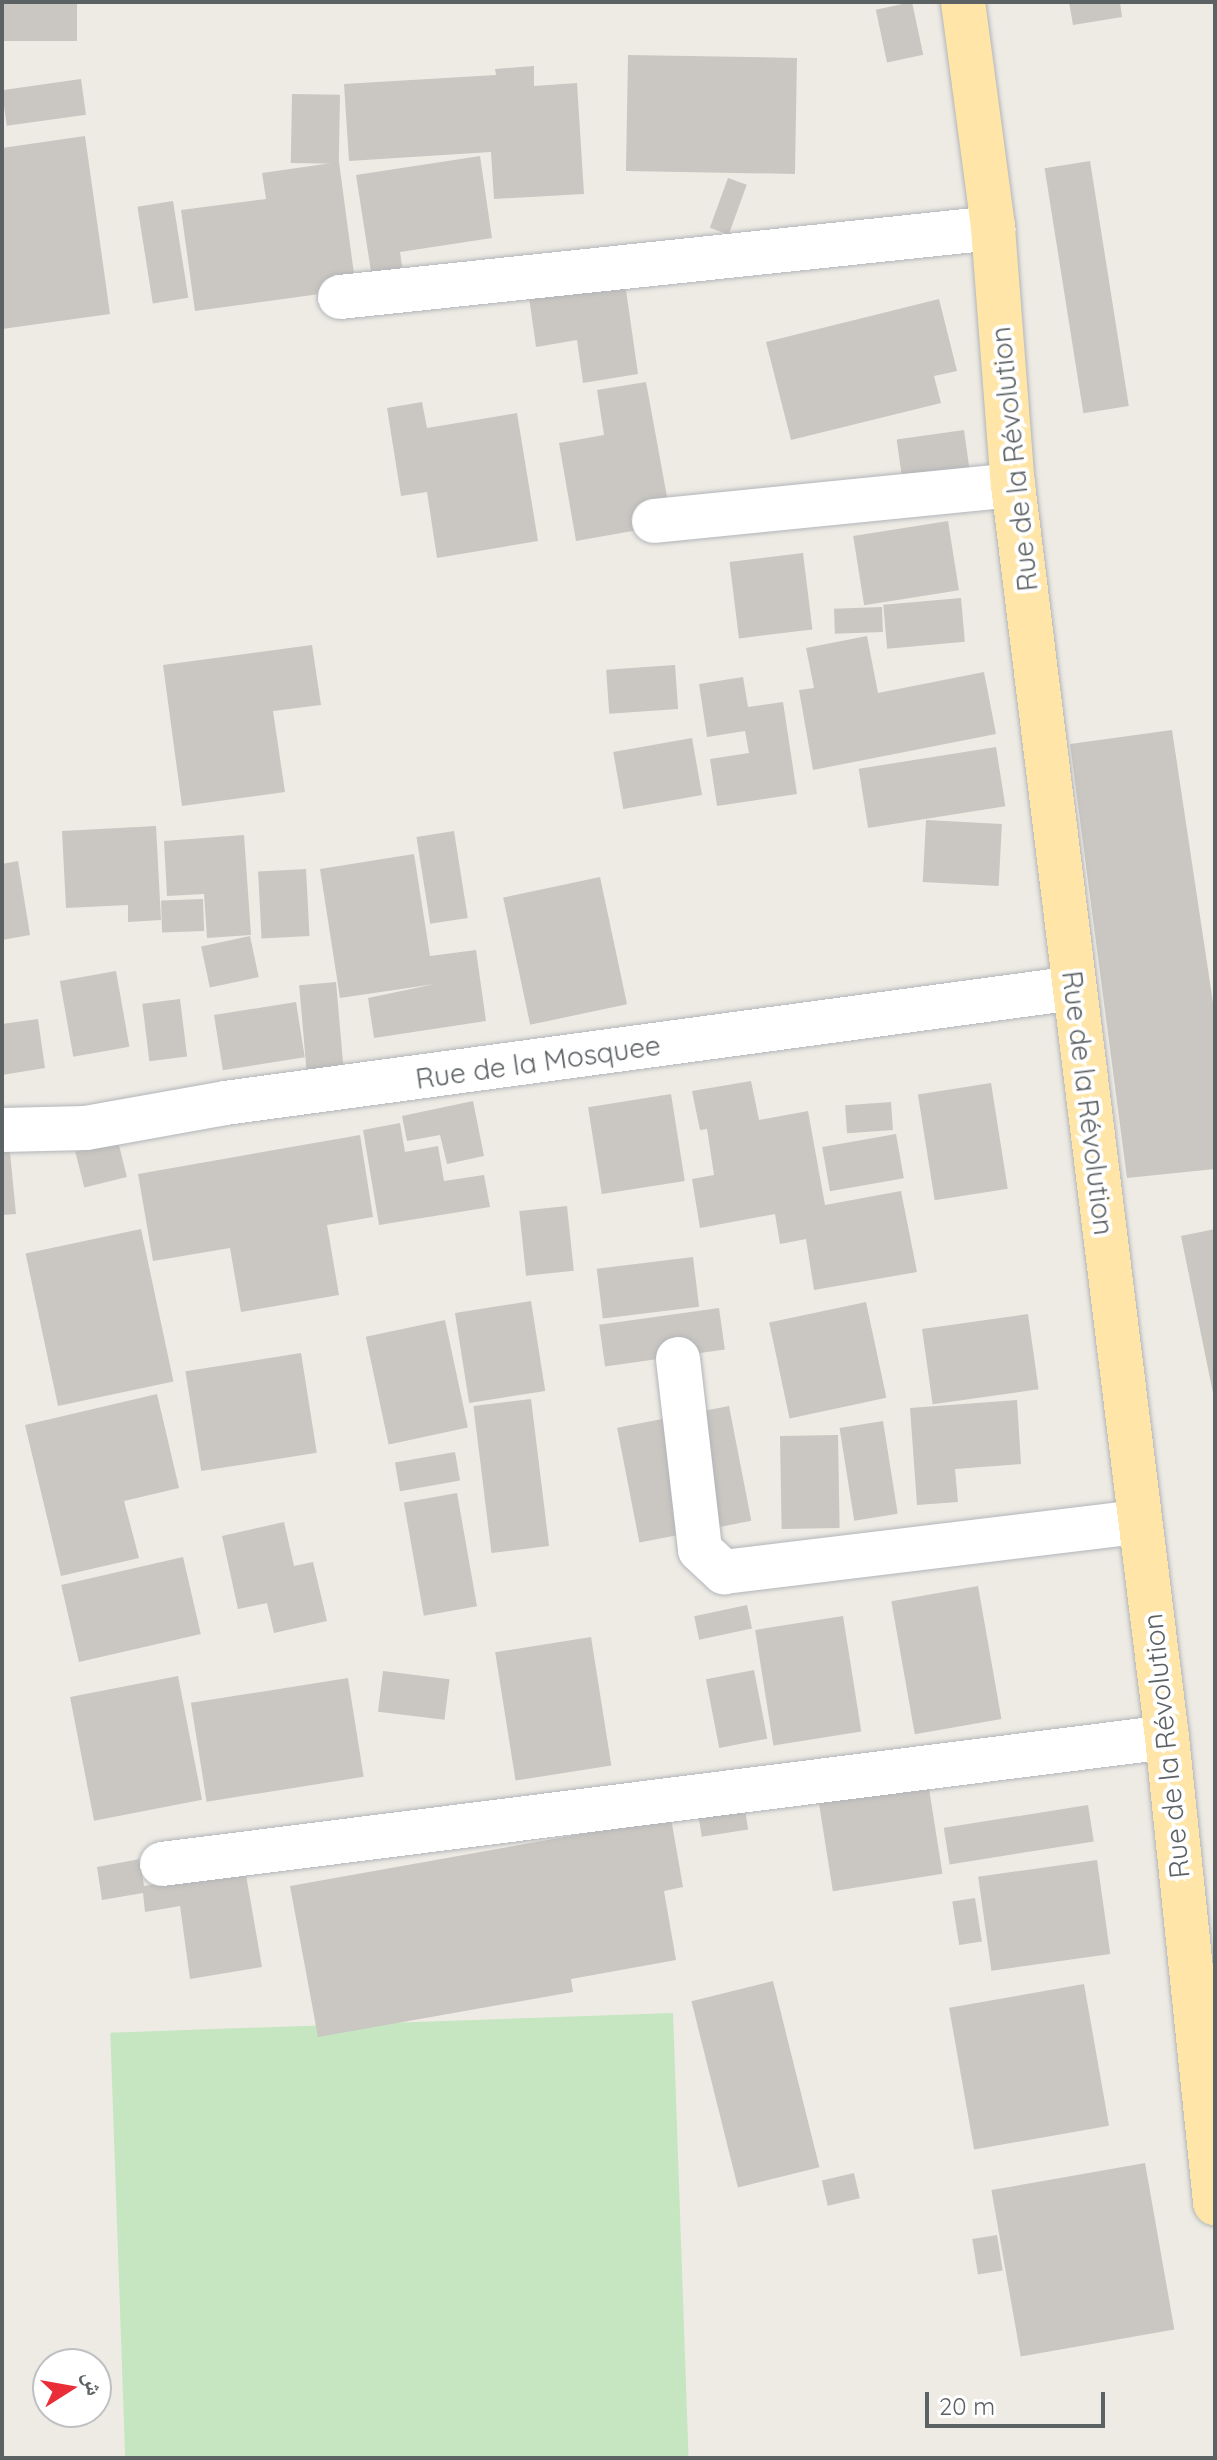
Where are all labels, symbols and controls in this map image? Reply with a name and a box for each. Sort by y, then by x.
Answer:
street label: Rue de la Révolution [983,325,1045,593]
street label: Rue de la Révolution [1055,969,1121,1237]
street label: Rue de la Mosquee [413,1028,663,1096]
street label: Rue de la Révolution [1135,1612,1197,1880]
north arrow [32,2348,112,2428]
text: ش [78,2370,110,2398]
scale bar [929,2376,1109,2426]
text: 20 m [939,2391,995,2421]

